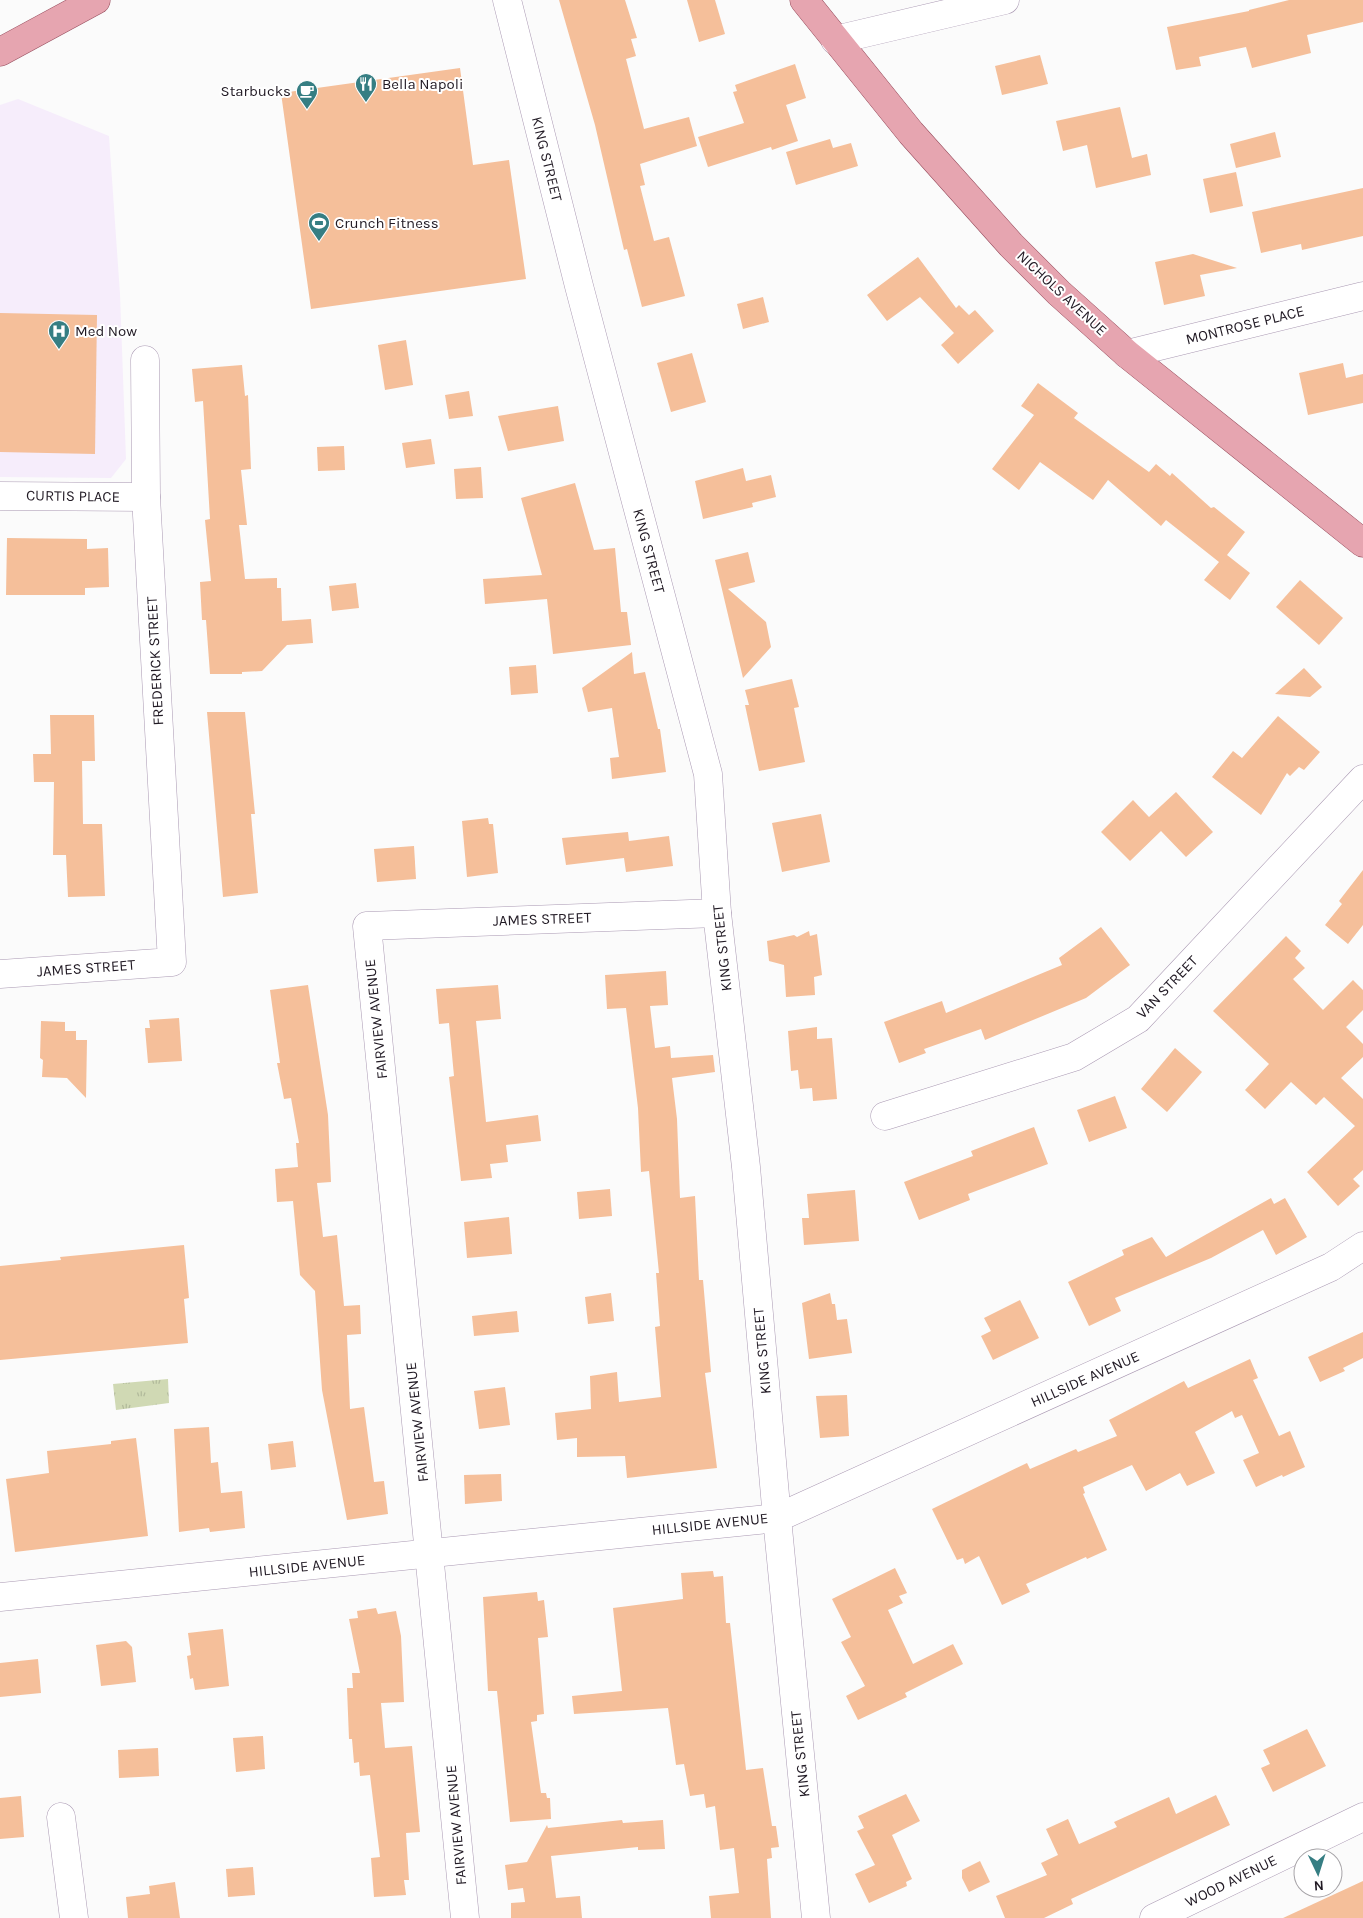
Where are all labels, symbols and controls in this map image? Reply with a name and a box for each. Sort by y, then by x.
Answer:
restaurant icon: Bella Napoli [354,72,378,103]
place label: Bella Napoli [382,75,463,93]
cafe icon: Starbucks [295,79,319,110]
place label: Starbucks [221,82,291,100]
street label: KING STREET [528,115,566,204]
sports icon: Crunch Fitness [307,211,331,242]
place label: Crunch Fitness [335,214,439,232]
street label: NICHOLS AVENUE [1013,247,1111,339]
street label: MONTROSE PLACE [1184,302,1306,348]
hospital icon: Med Now [47,319,71,350]
place label: Med Now [75,322,137,340]
street label: CURTIS PLACE [26,486,120,506]
street label: KING STREET [629,507,669,596]
street label: FREDERICK STREET [143,596,167,726]
street label: KING STREET [708,903,735,992]
street label: JAMES STREET [492,908,592,930]
street label: VAN STREET [1133,951,1202,1022]
street label: JAMES STREET [36,956,136,980]
street label: FAIRVIEW AVENUE [361,958,391,1080]
street label: KING STREET [749,1306,775,1395]
street label: HILLSIDE AVENUE [1028,1347,1142,1411]
street label: FAIRVIEW AVENUE [402,1361,432,1483]
street label: HILLSIDE AVENUE [651,1509,769,1539]
street label: HILLSIDE AVENUE [248,1551,366,1581]
street label: KING STREET [786,1709,813,1798]
street label: FAIRVIEW AVENUE [442,1764,470,1886]
north arrow [1293,1848,1343,1898]
street label: WOOD AVENUE [1182,1851,1280,1911]
text: N [1313,1877,1324,1894]

